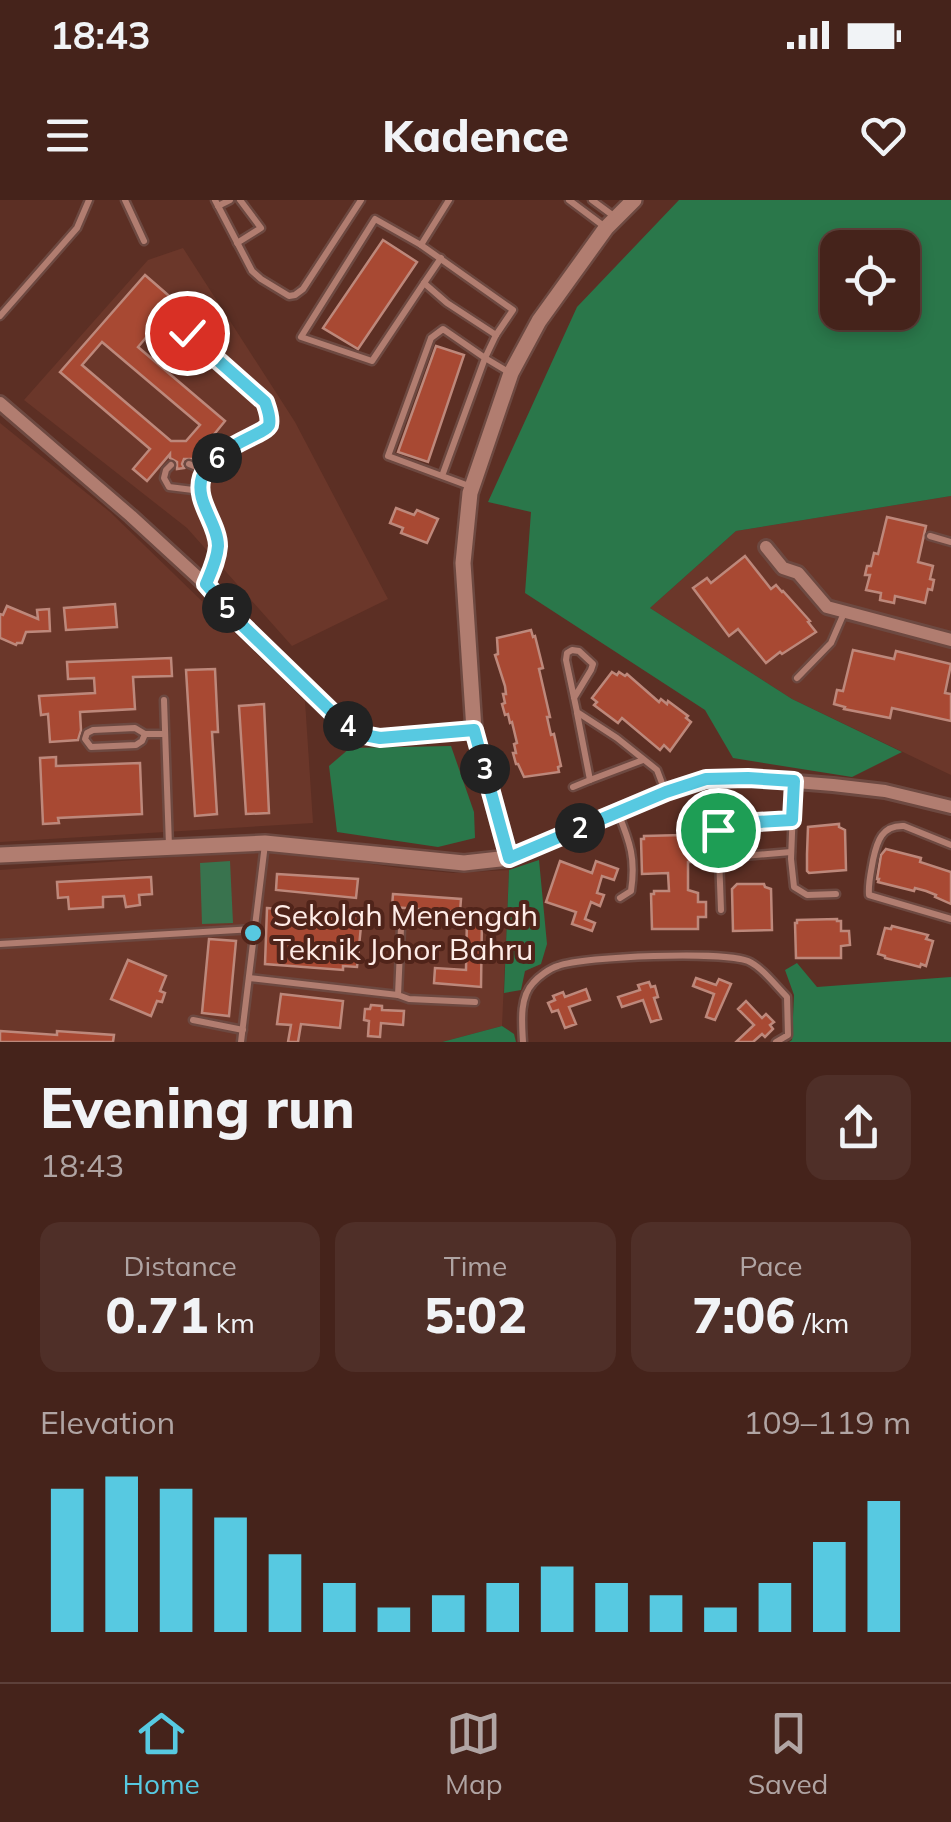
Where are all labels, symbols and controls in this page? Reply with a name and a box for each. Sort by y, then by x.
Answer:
text: 18:43 [50,11,151,59]
text: Kadence [382,107,569,163]
icon: menu [40,108,95,163]
icon: heart [856,108,911,163]
map controls [820,230,920,330]
button: locate [820,230,920,330]
pin [145,291,230,376]
icon: check [160,306,215,361]
pin: 6 [192,433,242,483]
text: 6 [209,440,225,475]
pin: 5 [202,583,252,633]
text: 5 [219,590,235,625]
pin: 4 [323,701,373,751]
text: 4 [340,708,356,743]
pin: 3 [460,744,510,794]
text: 3 [477,751,493,786]
pin [676,788,761,873]
pin: 2 [555,803,605,853]
icon: arrive [691,803,746,858]
text: 2 [572,810,588,845]
place label: Sekolah Menengah Teknik Johor Bahru [273,896,538,968]
marker: Sekolah Menengah Teknik Johor Bahru [242,922,264,944]
text: Evening run [40,1073,355,1142]
button: share [806,1075,911,1180]
text: 18:43 [40,1145,124,1185]
text: Distance [124,1248,237,1283]
text: Time [444,1248,507,1283]
text: Pace [739,1248,802,1283]
text: 0.71 [106,1283,209,1346]
text: 5:02 [424,1283,527,1346]
text: 7:06 [692,1283,795,1346]
text: km [209,1305,255,1340]
text: /km [795,1305,849,1340]
text: Elevation [40,1402,175,1442]
text: 109–119 m [743,1402,911,1442]
tab: Home [123,1706,200,1801]
tab: Map [445,1706,503,1801]
tab: Saved [748,1706,828,1801]

